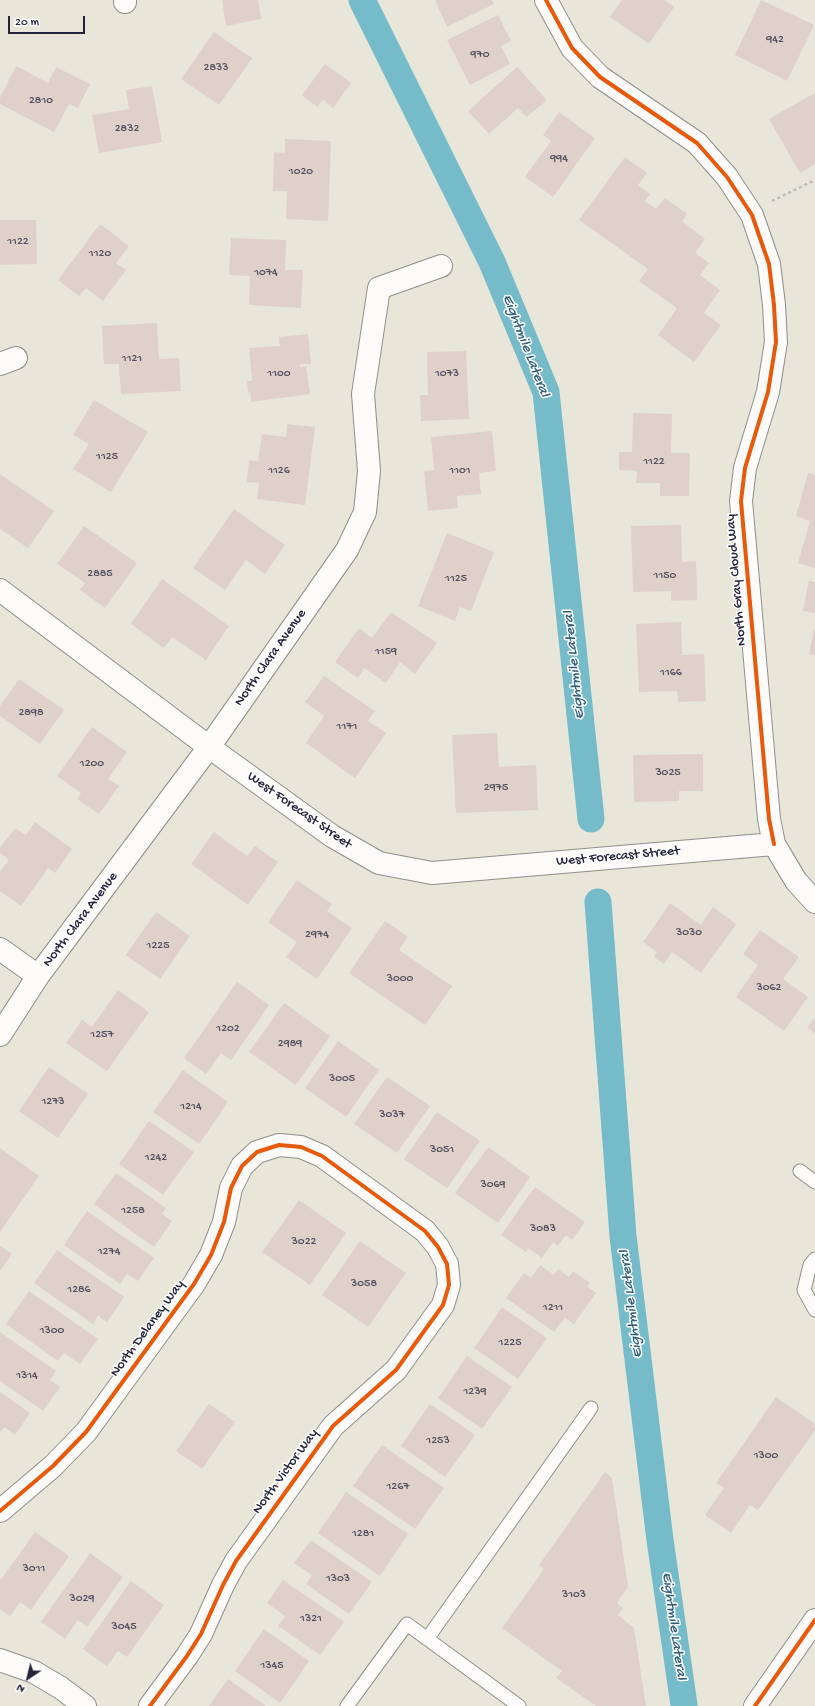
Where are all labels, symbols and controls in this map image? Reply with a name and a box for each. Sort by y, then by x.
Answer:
scale bar [10,8,87,34]
text: 20 m [15,16,39,30]
house number: 942 [766,33,784,47]
house number: 970 [470,48,490,62]
house number: 2833 [204,61,228,75]
house number: 2810 [29,94,53,108]
house number: 2832 [115,122,139,136]
house number: 994 [550,152,568,166]
house number: 1020 [289,165,313,179]
house number: 1122 [7,235,29,249]
house number: 1120 [89,247,111,261]
house number: 1074 [254,266,278,280]
water label: Eightmile Lateral [497,292,553,400]
house number: 1121 [122,352,142,366]
house number: 1100 [267,367,291,381]
house number: 1073 [435,367,459,381]
house number: 1125 [96,450,118,464]
house number: 1122 [643,455,665,469]
house number: 1126 [268,464,290,478]
house number: 1101 [449,464,471,478]
street label: North Gray Cloud Way [723,513,751,647]
house number: 2885 [87,567,113,581]
house number: 1150 [654,569,676,583]
house number: 1125 [445,572,467,586]
street label: North Clara Avenue [231,606,311,710]
water label: Eightmile Lateral [560,610,590,720]
house number: 1159 [375,645,397,659]
house number: 1166 [660,666,682,680]
house number: 2898 [18,706,44,720]
house number: 1171 [337,720,357,734]
house number: 1200 [80,757,104,771]
house number: 3025 [655,766,681,780]
street label: West Forecast Street [243,769,355,853]
house number: 2975 [484,781,508,795]
street label: West Forecast Street [556,843,680,871]
street label: North Clara Avenue [40,869,122,971]
house number: 3030 [676,926,702,940]
house number: 2974 [305,928,329,942]
house number: 1225 [147,939,169,953]
house number: 3000 [387,972,413,986]
house number: 3062 [756,981,782,995]
house number: 1202 [216,1022,240,1036]
house number: 1257 [90,1028,114,1042]
house number: 2989 [278,1037,302,1051]
house number: 3005 [329,1072,355,1086]
house number: 1273 [41,1095,65,1109]
house number: 1214 [180,1100,202,1114]
house number: 3037 [379,1108,405,1122]
house number: 3051 [430,1143,454,1157]
house number: 1242 [145,1151,167,1165]
house number: 3069 [480,1178,506,1192]
house number: 1258 [121,1204,145,1218]
house number: 3083 [530,1222,556,1236]
house number: 3022 [292,1235,316,1249]
house number: 1274 [98,1245,120,1259]
water label: Eightmile Lateral [616,1249,648,1359]
street label: North Delaney Way [107,1277,189,1381]
house number: 3058 [351,1277,377,1291]
house number: 1286 [67,1283,91,1297]
house number: 1211 [543,1301,563,1315]
house number: 1300 [40,1324,64,1338]
house number: 1225 [499,1336,521,1350]
house number: 1314 [16,1369,38,1383]
house number: 1239 [464,1385,486,1399]
street label: North Victor Way [249,1426,323,1518]
house number: 1253 [426,1434,450,1448]
house number: 1300 [754,1449,778,1463]
house number: 1267 [386,1480,410,1494]
house number: 1281 [352,1527,374,1541]
house number: 3011 [23,1562,45,1576]
water label: Eightmile Lateral [657,1571,689,1681]
house number: 1303 [326,1572,350,1586]
house number: 3103 [562,1588,586,1602]
house number: 3029 [70,1592,94,1606]
house number: 1321 [300,1612,322,1626]
house number: 3045 [111,1620,137,1634]
north arrow [8,1658,48,1698]
house number: 1345 [260,1659,284,1673]
text: N [15,1681,28,1695]

